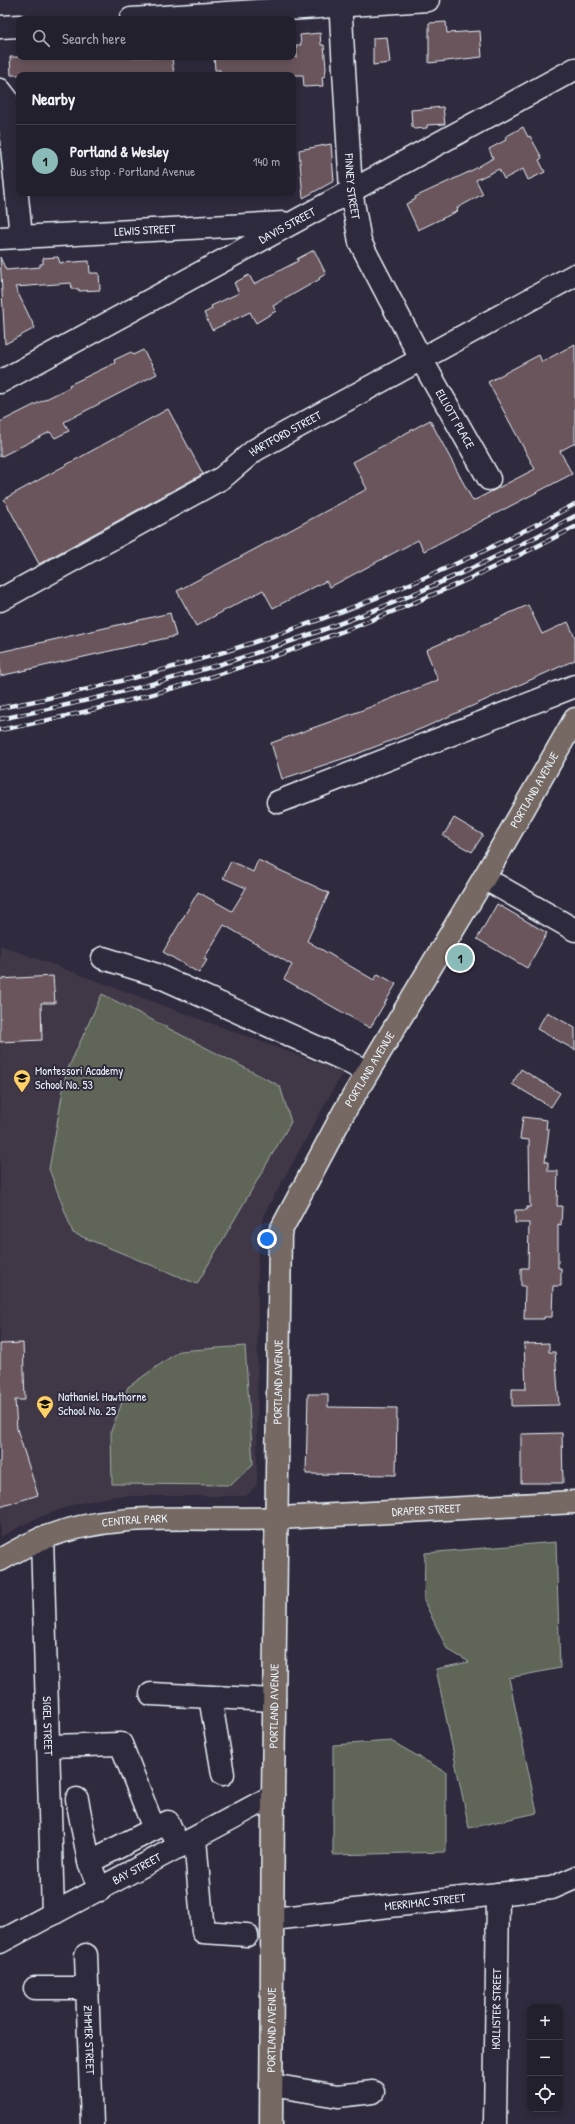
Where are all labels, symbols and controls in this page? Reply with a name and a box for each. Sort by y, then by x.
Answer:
search box [16,16,296,60]
icon: search [30,27,52,49]
text: Search here [62,28,126,49]
text: Nearby [32,87,75,110]
text: Portland & Wesley [70,141,169,162]
text: 1 [43,152,47,170]
text: 140 m [253,152,280,170]
street label: FINNEY STREET [341,152,365,221]
text: Bus stop · Portland Avenue [70,162,195,180]
street label: DAVIS STREET [256,203,319,248]
street label: LEWIS STREET [114,220,176,240]
street label: ELLIOTT PLACE [432,386,479,452]
street label: HARTFORD STREET [245,406,325,460]
street label: PORTLAND AVENUE [505,748,563,831]
pin: 1 [447,943,473,973]
street label: PORTLAND AVENUE [340,1027,399,1110]
place label: Montessori Academy School No. 53 [35,1062,123,1093]
school or university icon: Montessori Academy School No. 53 [12,1068,32,1093]
your location [257,1229,277,1249]
street label: PORTLAND AVENUE [269,1339,287,1425]
place label: Nathaniel Hawthorne School No. 25 [58,1388,147,1419]
school or university icon: Nathaniel Hawthorne School No. 25 [35,1394,55,1419]
street label: DRAPER STREET [391,1499,462,1520]
street label: CENTRAL PARK [101,1509,168,1531]
street label: PORTLAND AVENUE [265,1663,283,1749]
street label: SIGEL STREET [39,1696,57,1756]
street label: BAY STREET [109,1848,164,1888]
street label: MERRIMAC STREET [384,1889,467,1915]
street label: HOLLISTER STREET [487,1968,505,2050]
street label: PORTLAND AVENUE [262,1987,280,2073]
map controls [527,2004,563,2112]
button: + [527,2004,563,2040]
street label: ZIMMER STREET [80,2005,99,2075]
button: − [527,2040,563,2076]
button: locate [527,2076,563,2112]

